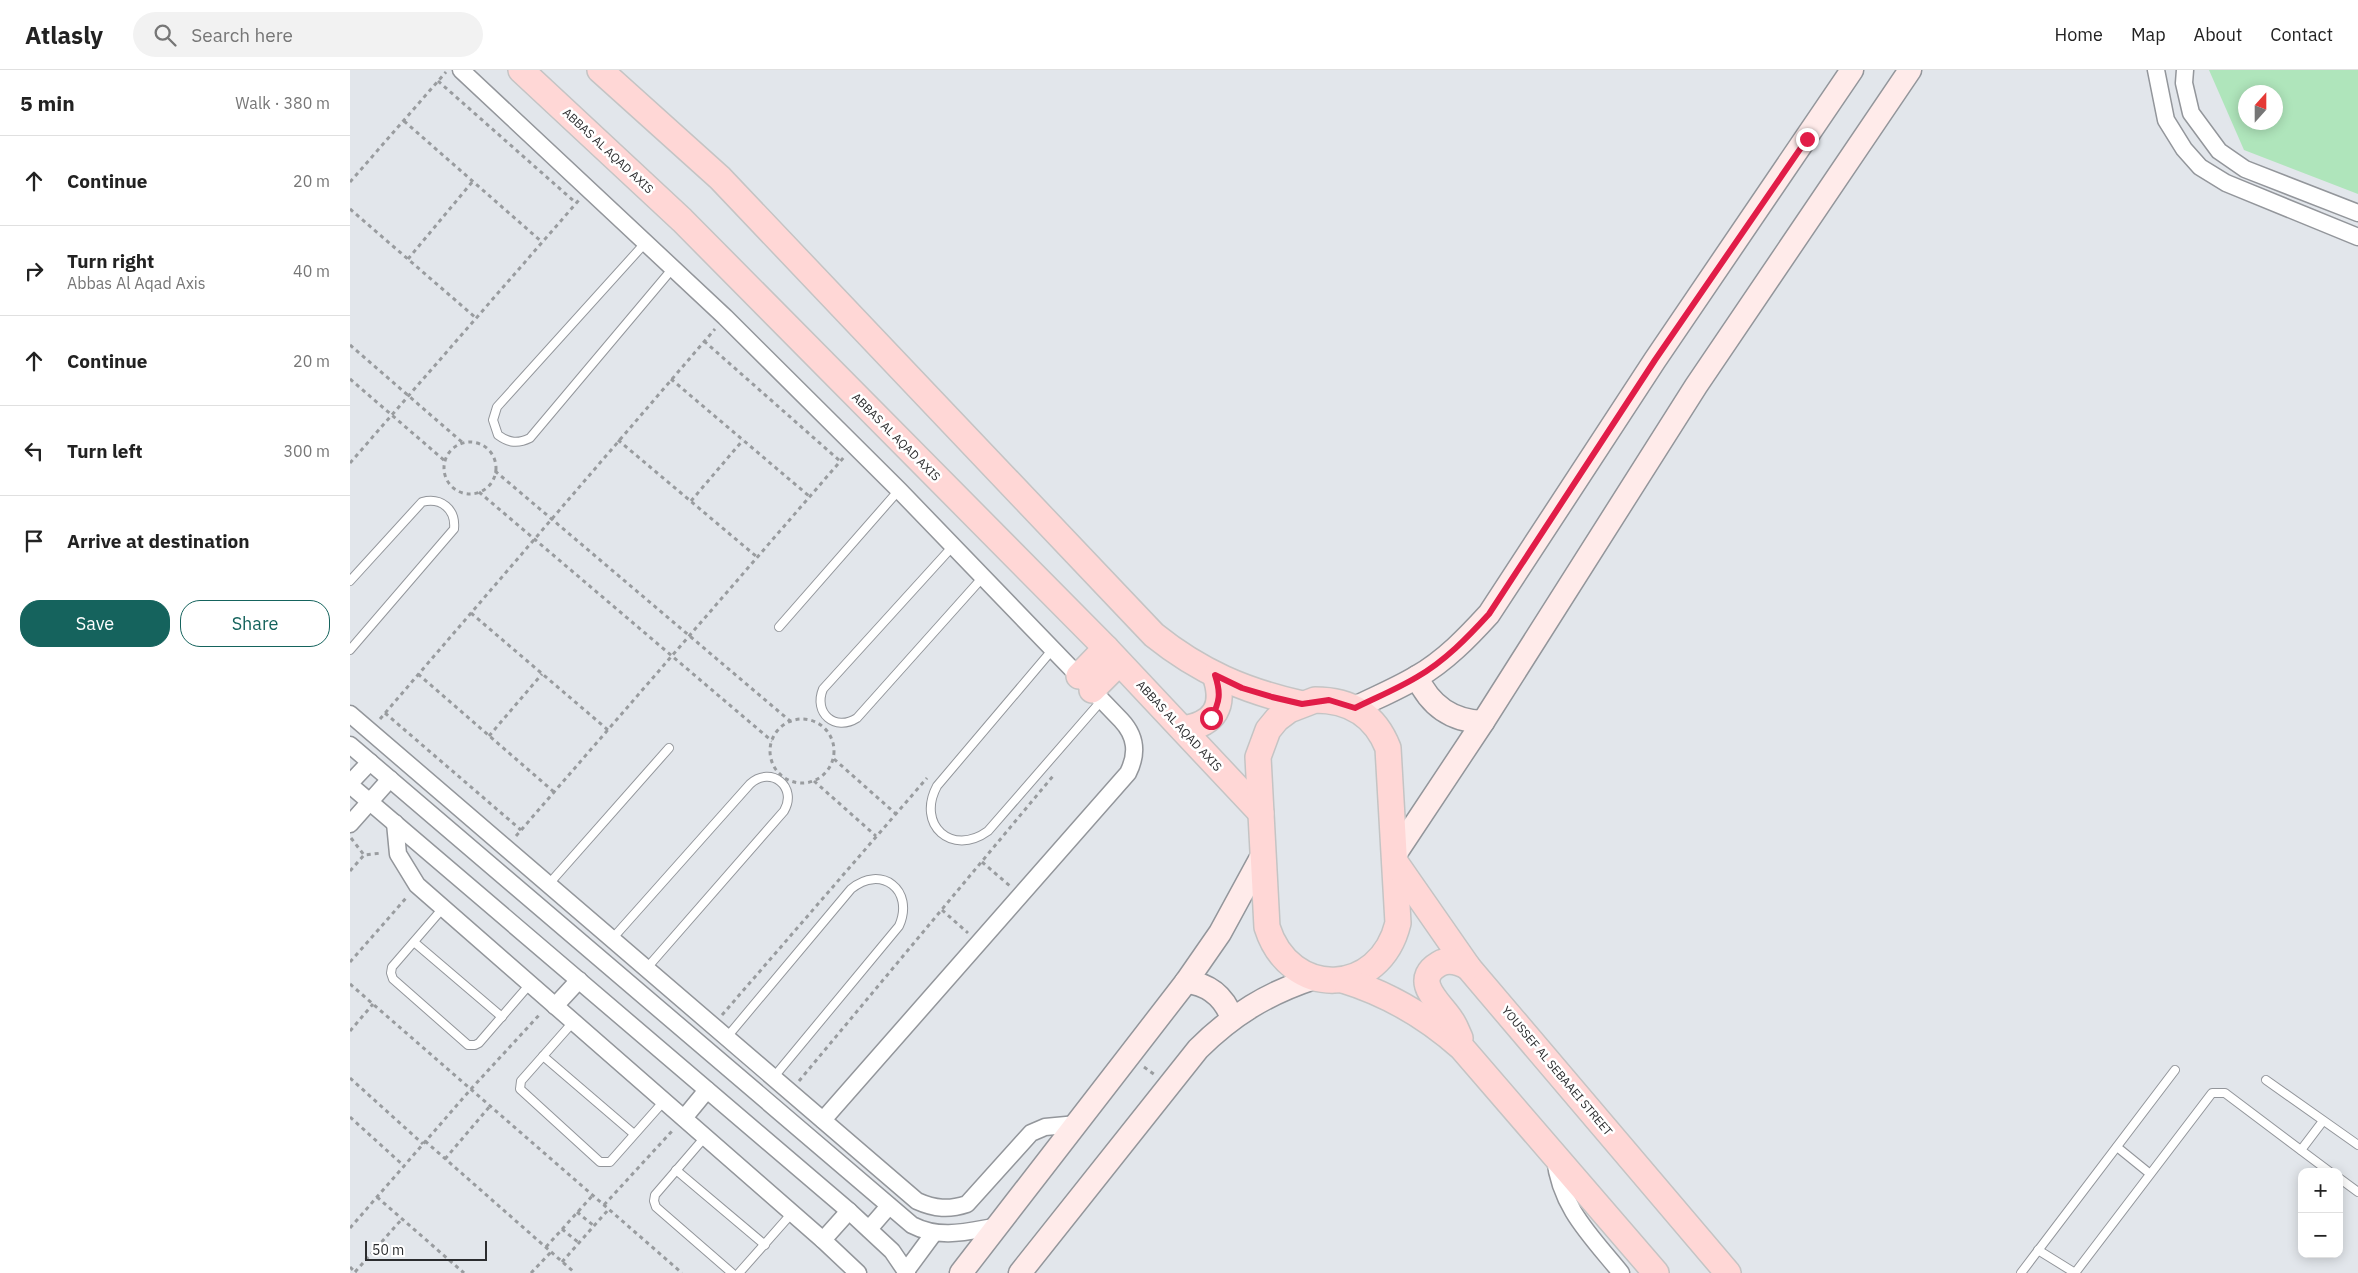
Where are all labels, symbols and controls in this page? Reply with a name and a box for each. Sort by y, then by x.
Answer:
search box [133,12,483,57]
text: Atlasly [25,19,103,51]
icon: search [151,21,179,49]
text: Search here [191,23,293,47]
text: Home [2055,23,2103,46]
text: Map [2131,23,2166,46]
text: About [2194,23,2242,46]
text: Contact [2270,23,2333,46]
north arrow [2238,85,2283,130]
text: 5 min [20,89,75,117]
text: Walk · 380 m [235,93,330,113]
street label: ABBAS AL AQAD AXIS [560,105,657,197]
route end [1796,128,1819,151]
icon: ahead [20,167,48,195]
text: Continue [67,169,147,193]
text: 20 m [293,171,330,191]
text: Turn right [67,249,154,273]
icon: right [20,257,48,285]
text: 40 m [293,261,330,281]
text: Abbas Al Aqad Axis [67,273,206,293]
icon: ahead [20,347,48,375]
text: Continue [67,349,147,373]
text: 20 m [293,351,330,371]
street label: ABBAS AL AQAD AXIS [849,389,944,484]
icon: left [20,437,48,465]
text: Turn left [67,439,143,463]
text: 300 m [283,441,330,461]
icon: arrive [20,527,48,555]
text: Arrive at destination [67,529,250,553]
button: Save [20,600,170,647]
button: Share [180,600,330,647]
street label: ABBAS AL AQAD AXIS [1133,677,1225,774]
route start [1200,707,1223,730]
street label: YOUSSEF AL SEBAAEI STREET [1499,1003,1616,1139]
map controls [2298,1168,2343,1258]
button: + [2298,1168,2343,1213]
button: − [2298,1213,2343,1258]
scale bar [365,1238,488,1261]
text: 50 m [372,1241,404,1259]

